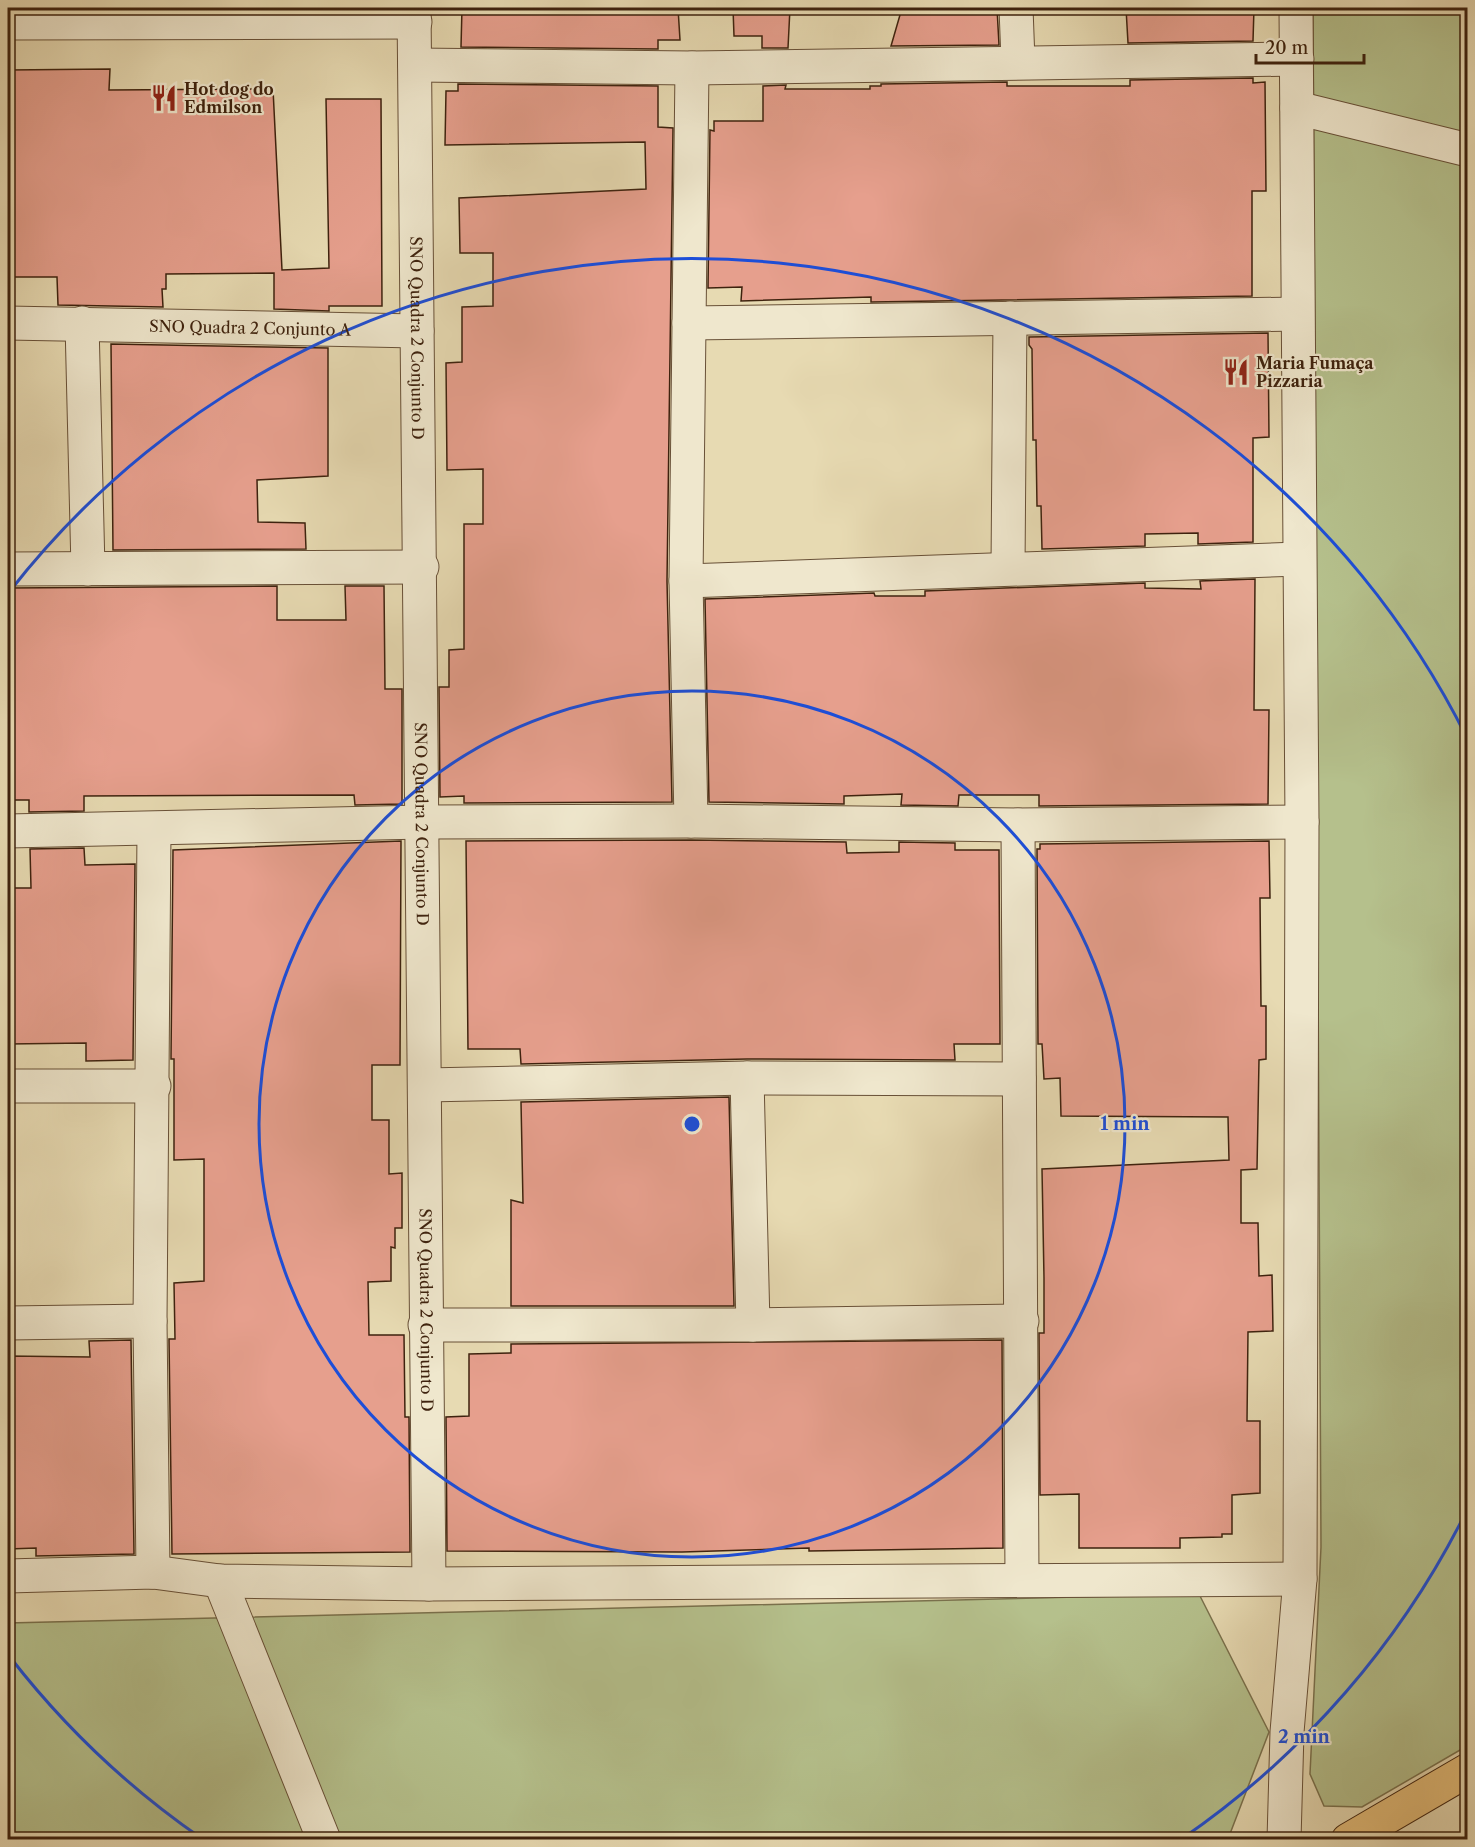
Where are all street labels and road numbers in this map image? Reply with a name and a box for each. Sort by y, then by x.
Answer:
street label: SNO Quadra 2 Conjunto D [406,236,428,440]
street label: SNO Quadra 2 Conjunto A [149,316,352,340]
street label: SNO Quadra 2 Conjunto D [411,722,433,926]
street label: SNO Quadra 2 Conjunto D [415,1208,437,1412]

